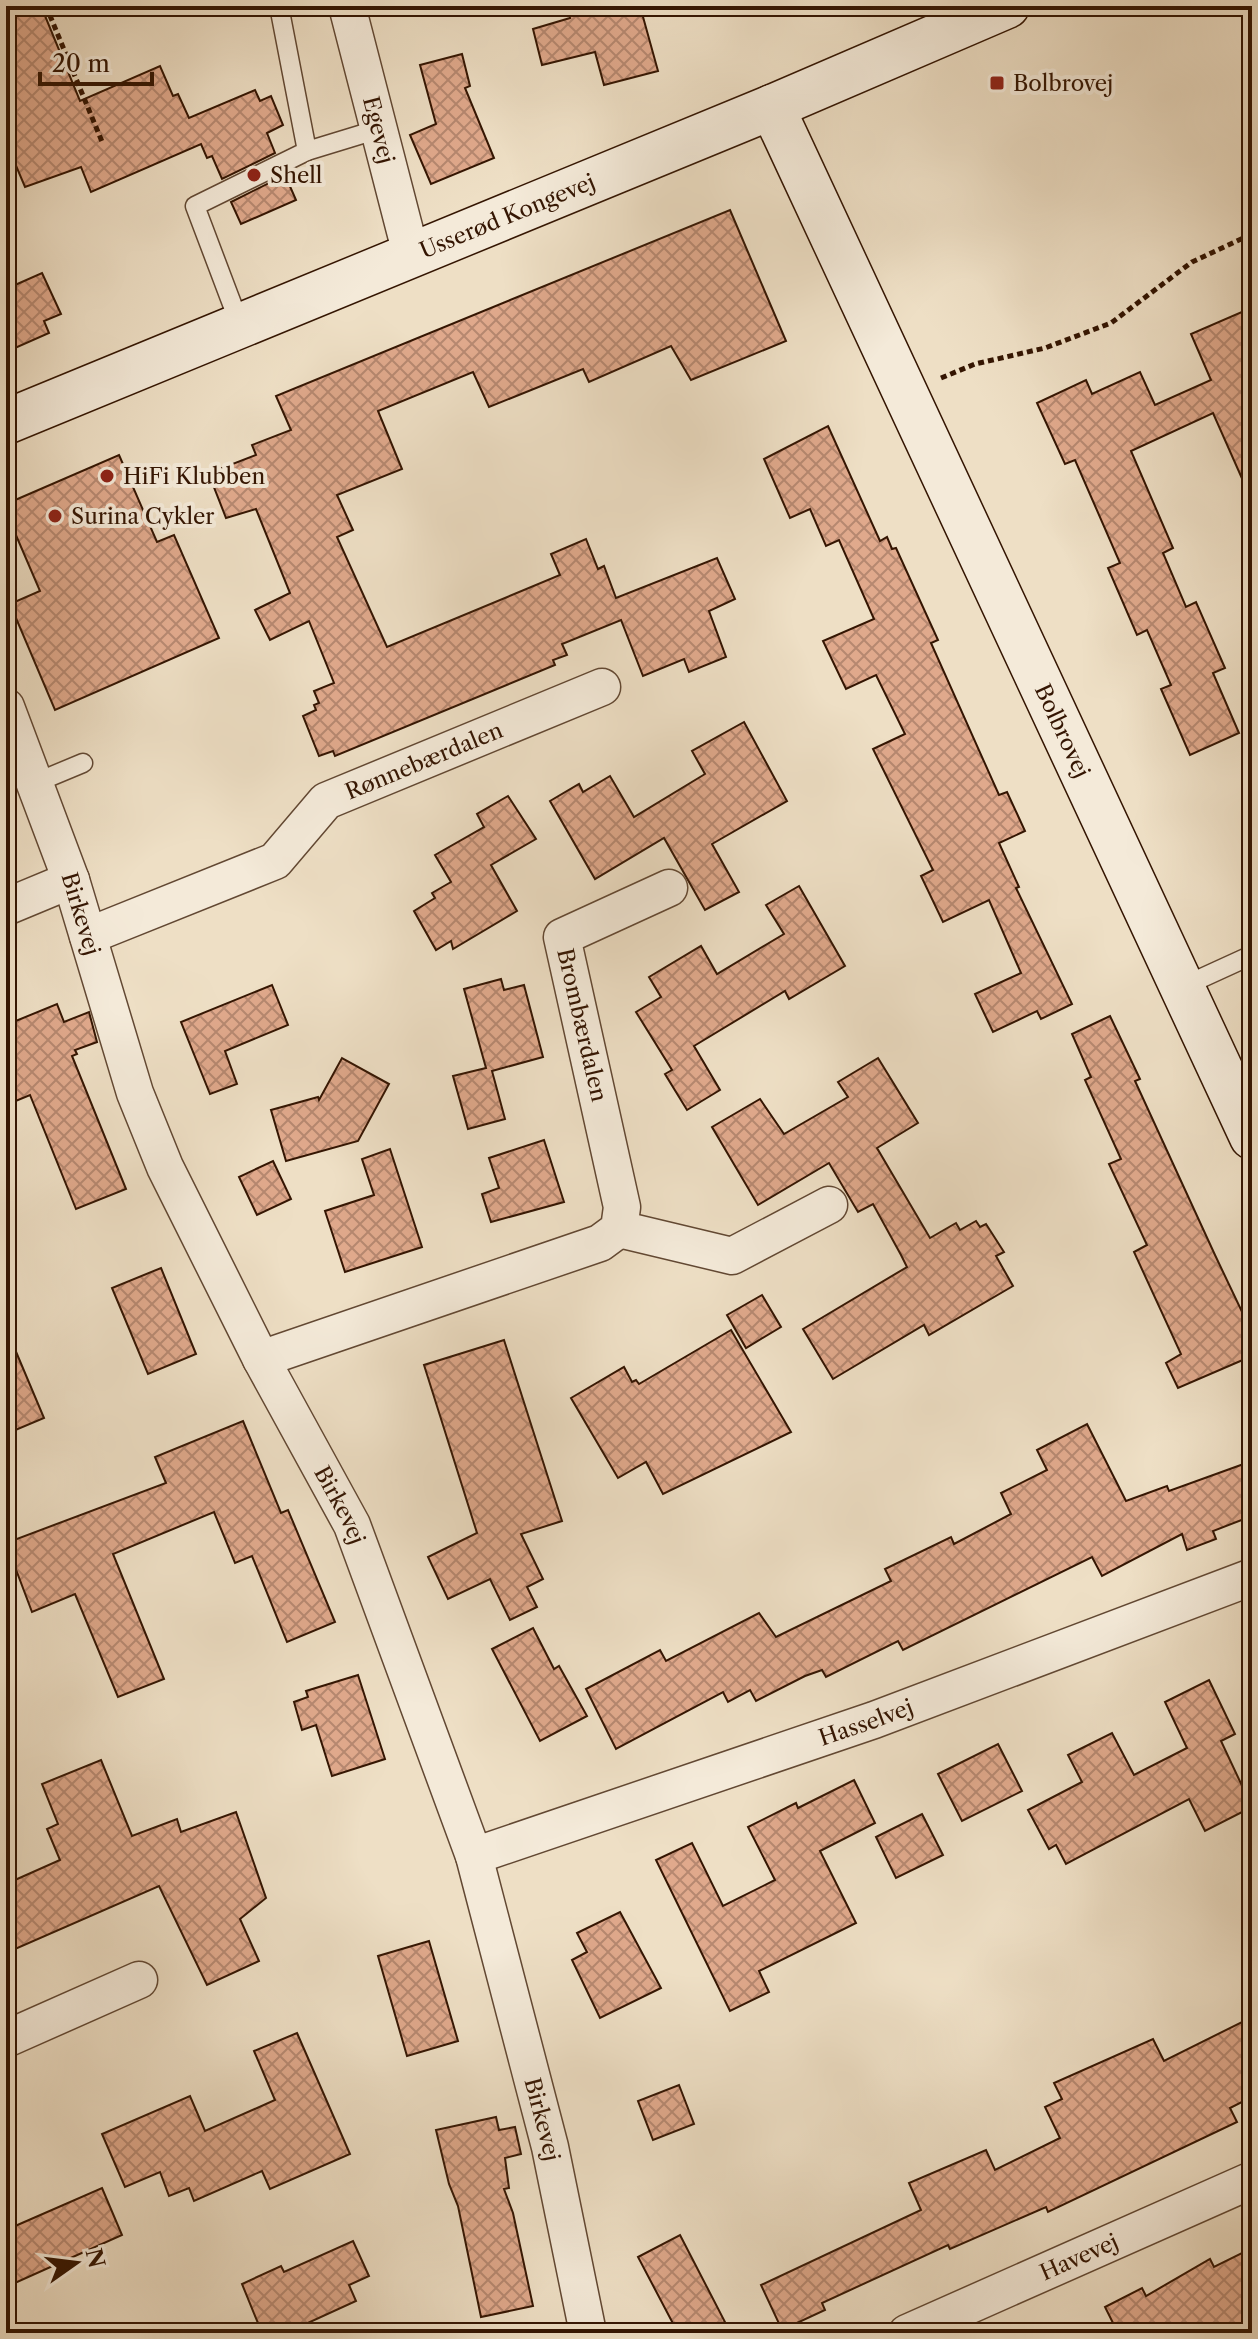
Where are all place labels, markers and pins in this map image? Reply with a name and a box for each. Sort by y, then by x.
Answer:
place label: Bolbrovej [1013,70,1113,97]
marker: Bolbrovej [988,74,1006,92]
place label: Shell [270,162,323,189]
marker: Shell [245,166,263,184]
place label: HiFi Klubben [123,463,265,490]
marker: HiFi Klubben [98,467,116,485]
place label: Surina Cykler [71,503,215,530]
marker: Surina Cykler [46,507,64,525]

